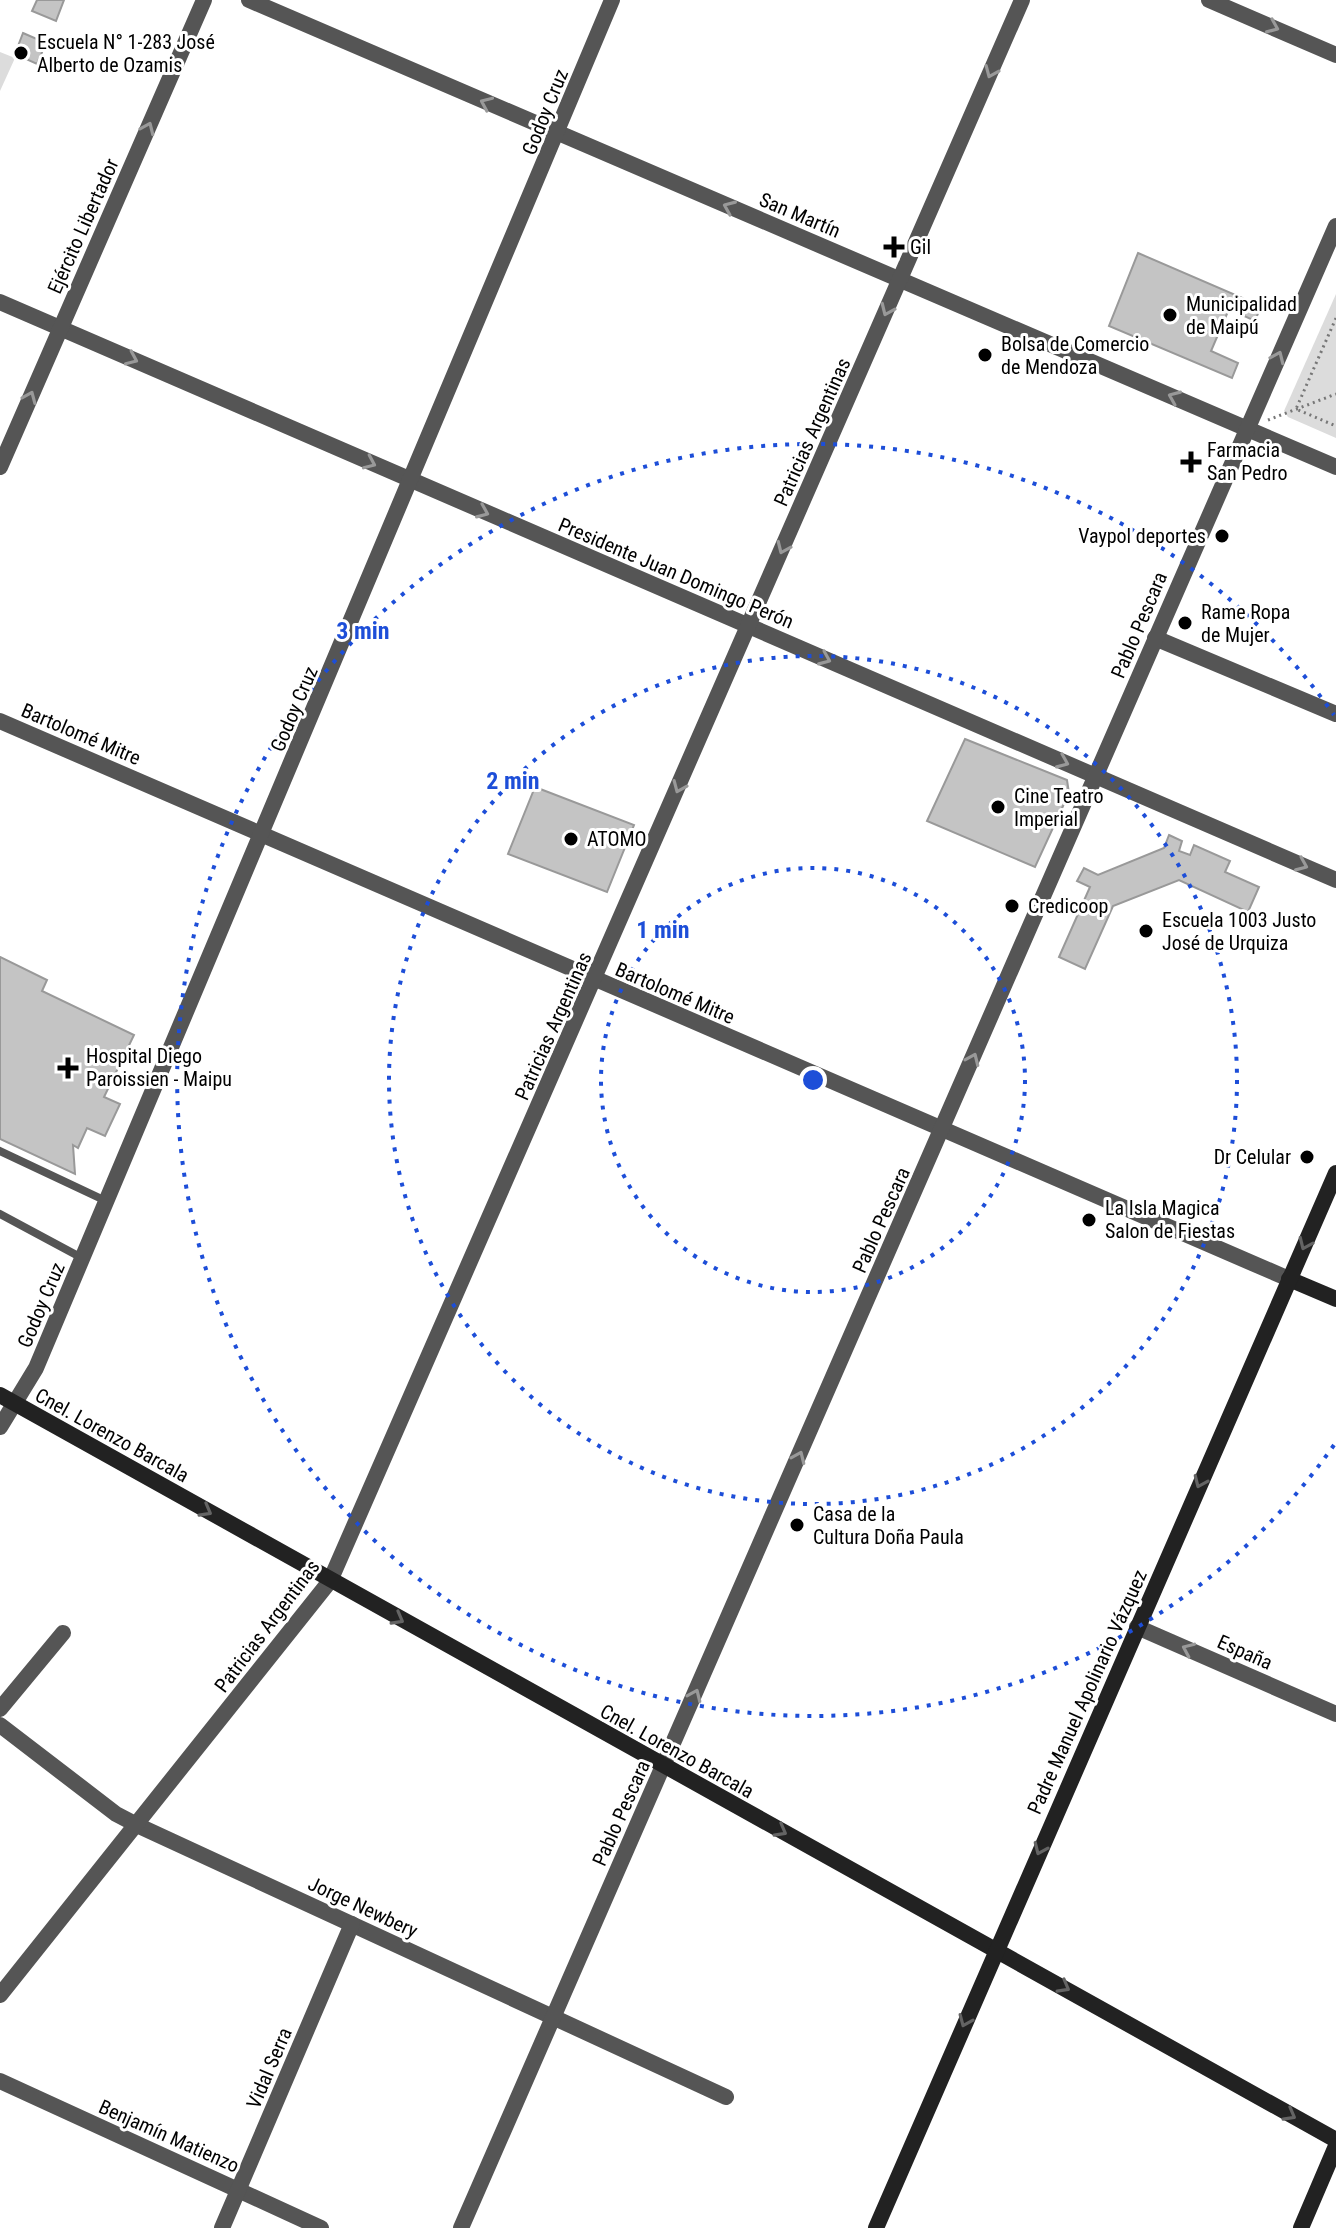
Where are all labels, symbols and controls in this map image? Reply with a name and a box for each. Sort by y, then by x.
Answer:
one-way arrow [1264,18,1279,34]
place label: Escuela N° 1-283 José Alberto de Ozamis [37,30,215,77]
marker: Escuela N° 1-283 José Alberto de Ozamis [12,44,30,62]
one-way arrow [984,63,1000,78]
street label: Godoy Cruz [517,66,573,158]
one-way arrow [479,96,494,112]
one-way arrow [138,121,154,136]
street label: Ejército Libertador [42,155,124,297]
street label: San Martín [756,187,844,243]
one-way arrow [723,200,737,217]
place label: Gil [910,235,931,259]
marker: Gil [885,238,903,256]
place label: Municipalidad de Maipú [1186,292,1297,339]
one-way arrow [881,302,897,316]
marker: Municipalidad de Maipú [1161,306,1179,324]
place label: Bolsa de Comercio de Mendoza [1001,332,1149,379]
marker: Bolsa de Comercio de Mendoza [976,346,994,364]
one-way arrow [124,349,138,365]
one-way arrow [1268,351,1284,365]
street label: Patricias Argentinas [769,354,855,510]
one-way arrow [21,391,37,405]
one-way arrow [1168,391,1182,407]
place label: Farmacia San Pedro [1207,438,1287,485]
one-way arrow [362,453,376,469]
marker: Farmacia San Pedro [1182,453,1200,471]
one-way arrow [475,502,489,518]
street label: Presidente Juan Domingo Perón [555,512,797,634]
place label: Vaypol deportes [1078,524,1206,548]
marker: Vaypol deportes [1213,527,1231,545]
one-way arrow [776,540,792,554]
street label: Pablo Pescara [1106,568,1172,682]
place label: Rame Ropa de Mujer [1201,600,1290,647]
marker: Rame Ropa de Mujer [1176,614,1194,632]
text: 3 min [336,617,390,645]
one-way arrow [817,650,831,666]
street label: Godoy Cruz [265,663,323,755]
street label: Bartolomé Mitre [18,698,144,770]
one-way arrow [1055,753,1070,769]
text: 2 min [486,767,540,795]
one-way arrow [673,778,689,793]
place label: Cine Teatro Imperial [1014,784,1103,831]
marker: Cine Teatro Imperial [989,798,1007,816]
place label: ATOMO [587,827,647,851]
marker: ATOMO [562,830,580,848]
one-way arrow [1294,856,1308,872]
place label: Credicoop [1028,894,1108,918]
marker: Credicoop [1003,897,1021,915]
place label: Escuela 1003 Justo José de Urquiza [1162,908,1316,955]
text: 1 min [636,916,690,944]
marker: Escuela 1003 Justo José de Urquiza [1137,922,1155,940]
street label: Patricias Argentinas [510,948,596,1104]
street label: Bartolomé Mitre [612,957,738,1029]
place label: Hospital Diego Paroissien - Maipu [86,1044,232,1091]
one-way arrow [964,1053,980,1067]
marker: Hospital Diego Paroissien - Maipu [57,1057,79,1079]
centre of rings [799,1066,827,1094]
place label: Dr Celular [1214,1145,1291,1169]
marker: Dr Celular [1298,1148,1316,1166]
street label: Pablo Pescara [847,1163,915,1277]
place label: La Isla Magica Salon de Fiestas [1105,1196,1235,1243]
marker: La Isla Magica Salon de Fiestas [1080,1211,1098,1229]
one-way arrow [1298,1236,1314,1250]
street label: Godoy Cruz [12,1259,70,1351]
street label: Cnel. Lorenzo Barcala [31,1383,193,1487]
one-way arrow [790,1451,806,1465]
one-way arrow [1194,1474,1210,1489]
one-way arrow [197,1501,212,1517]
place label: Casa de la Cultura Doña Paula [813,1502,964,1549]
marker: Casa de la Cultura Doña Paula [788,1516,806,1534]
street label: Patricias Argentinas [209,1555,325,1697]
street label: Padre Manuel Apolinario Vázquez [1022,1566,1152,1818]
one-way arrow [390,1609,405,1624]
street label: España [1214,1629,1276,1675]
one-way arrow [1181,1642,1196,1658]
one-way arrow [685,1689,701,1703]
street label: Cnel. Lorenzo Barcala [596,1699,758,1803]
street label: Pablo Pescara [587,1756,655,1870]
one-way arrow [772,1821,787,1837]
one-way arrow [1033,1840,1049,1855]
street label: Jorge Newbery [304,1871,422,1943]
one-way arrow [1055,1977,1069,1993]
one-way arrow [958,2013,974,2027]
street label: Vidal Serra [241,2024,297,2112]
street label: Benjamín Matienzo [95,2094,243,2178]
one-way arrow [1281,2105,1296,2121]

